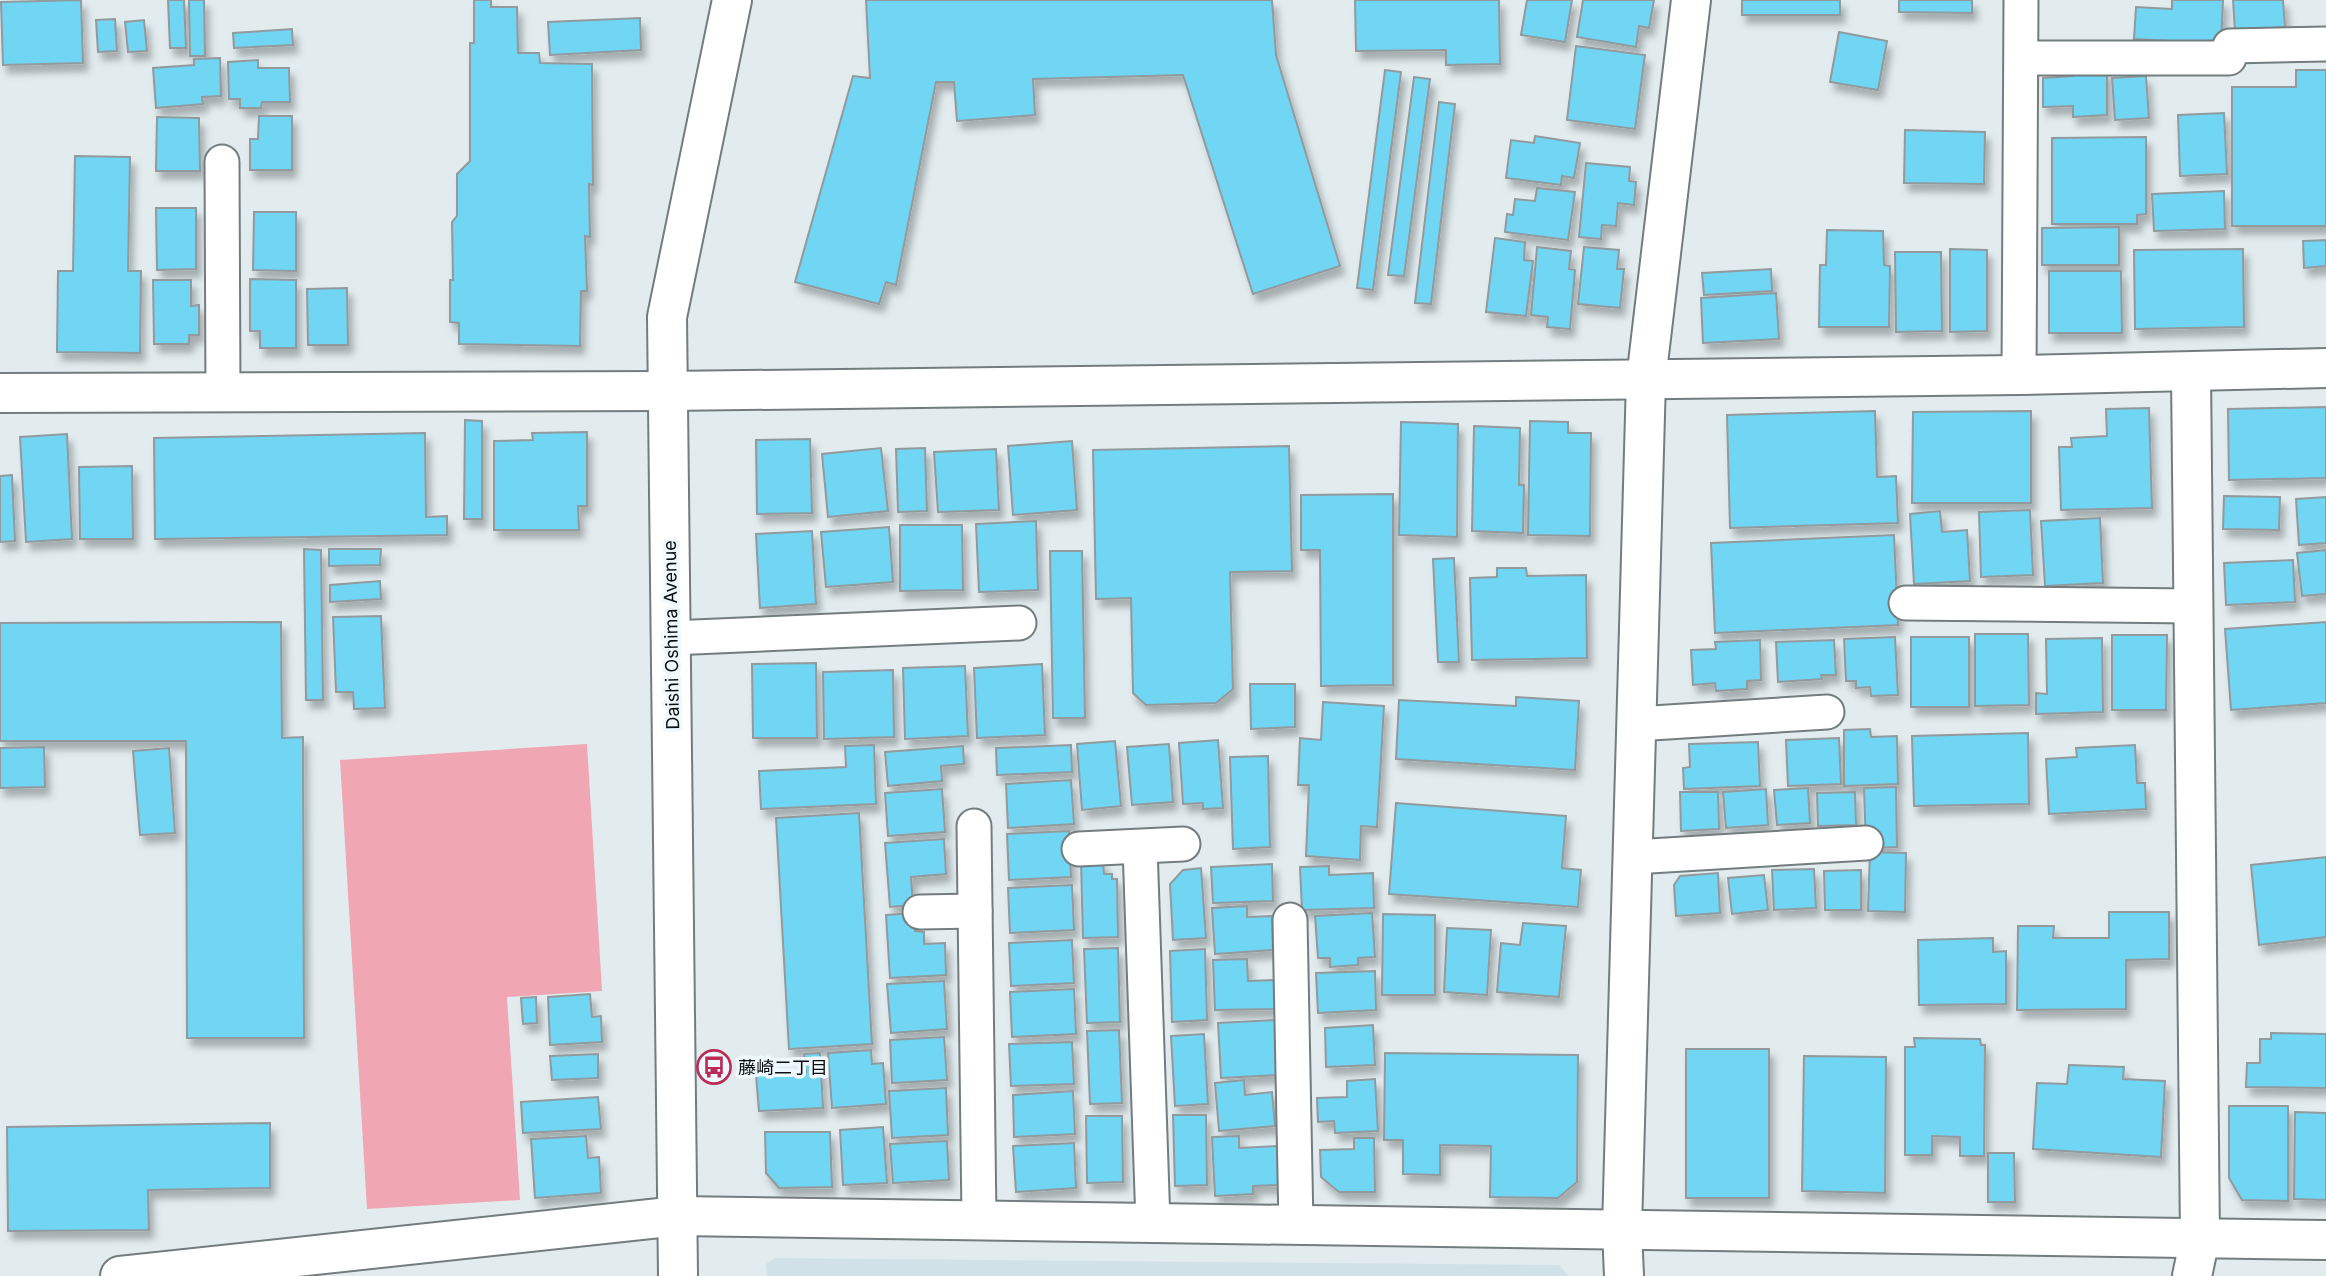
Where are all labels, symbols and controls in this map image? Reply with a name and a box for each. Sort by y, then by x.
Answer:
street label: Daishi Oshima Avenue [659,540,683,730]
bus stop icon: 藤崎二丁目 [695,1048,733,1086]
place label: 藤崎二丁目 [738,1057,828,1078]

